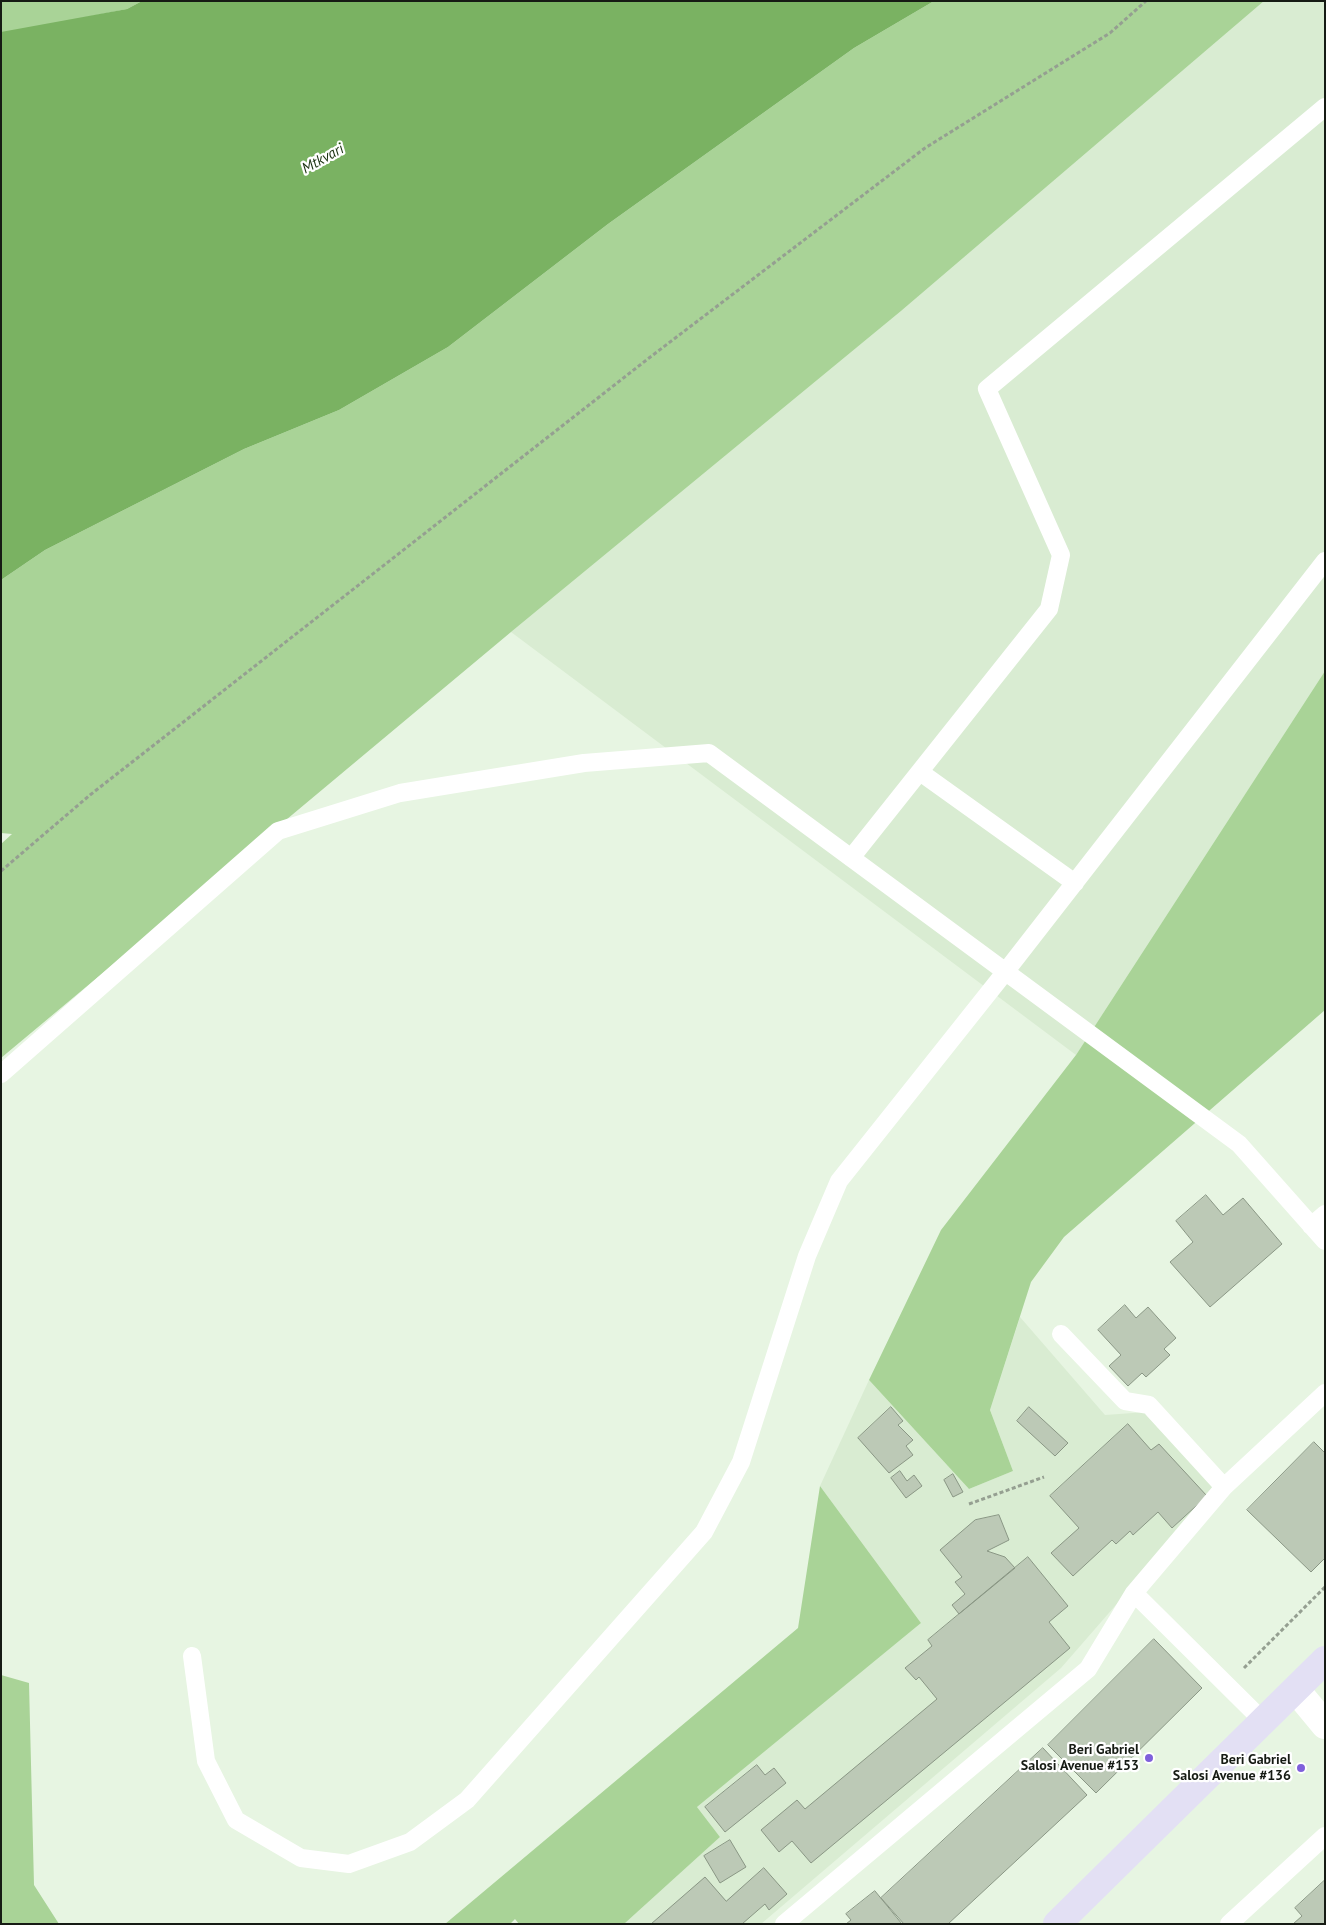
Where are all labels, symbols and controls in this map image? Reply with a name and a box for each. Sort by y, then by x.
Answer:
water label: Mtkvari [299,140,347,178]
place label: Beri Gabriel Salosi Avenue #153 [1021,1742,1139,1774]
marker: Beri Gabriel Salosi Avenue #153 [1143,1752,1155,1764]
place label: Beri Gabriel Salosi Avenue #136 [1173,1752,1291,1784]
marker: Beri Gabriel Salosi Avenue #136 [1295,1762,1307,1774]

